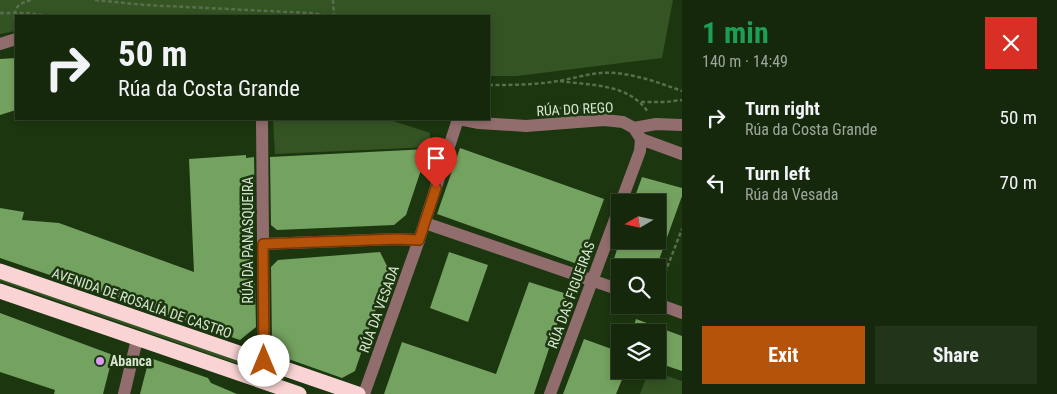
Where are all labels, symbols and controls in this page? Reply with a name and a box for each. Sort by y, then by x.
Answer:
text: 1 min [702,15,769,50]
button: close [985,17,1037,69]
text: 50 m [118,34,187,75]
icon: right [35,35,100,100]
text: 140 m · 14:49 [702,52,788,71]
text: Rúa da Costa Grande [118,76,300,101]
text: Turn right [745,97,820,120]
street label: RÚA DO REGO [536,98,614,119]
icon: right [702,104,730,132]
text: 50 m [1000,106,1037,129]
text: Rúa da Costa Grande [745,120,877,139]
pin [415,137,457,188]
icon: arrive [422,144,450,172]
text: Turn left [745,162,810,185]
icon: left [702,169,730,197]
text: 70 m [1000,171,1037,194]
street label: RÚA DA PANASQUEIRA [239,177,256,303]
text: Rúa da Vesada [745,185,839,204]
north arrow [611,194,666,249]
map controls [611,194,666,379]
street label: RÚA DAS FIGUEIRAS [543,239,598,351]
button: search [611,259,666,314]
street label: RÚA DA VESADA [355,263,402,355]
street label: AVENIDA DE ROSALÍA DE CASTRO [50,264,234,341]
button: layers [611,324,666,379]
button: Exit [702,326,865,384]
button: Share [875,326,1037,384]
position arrow [237,334,289,386]
place label: Abanca [110,353,152,369]
marker: Abanca [94,355,106,367]

